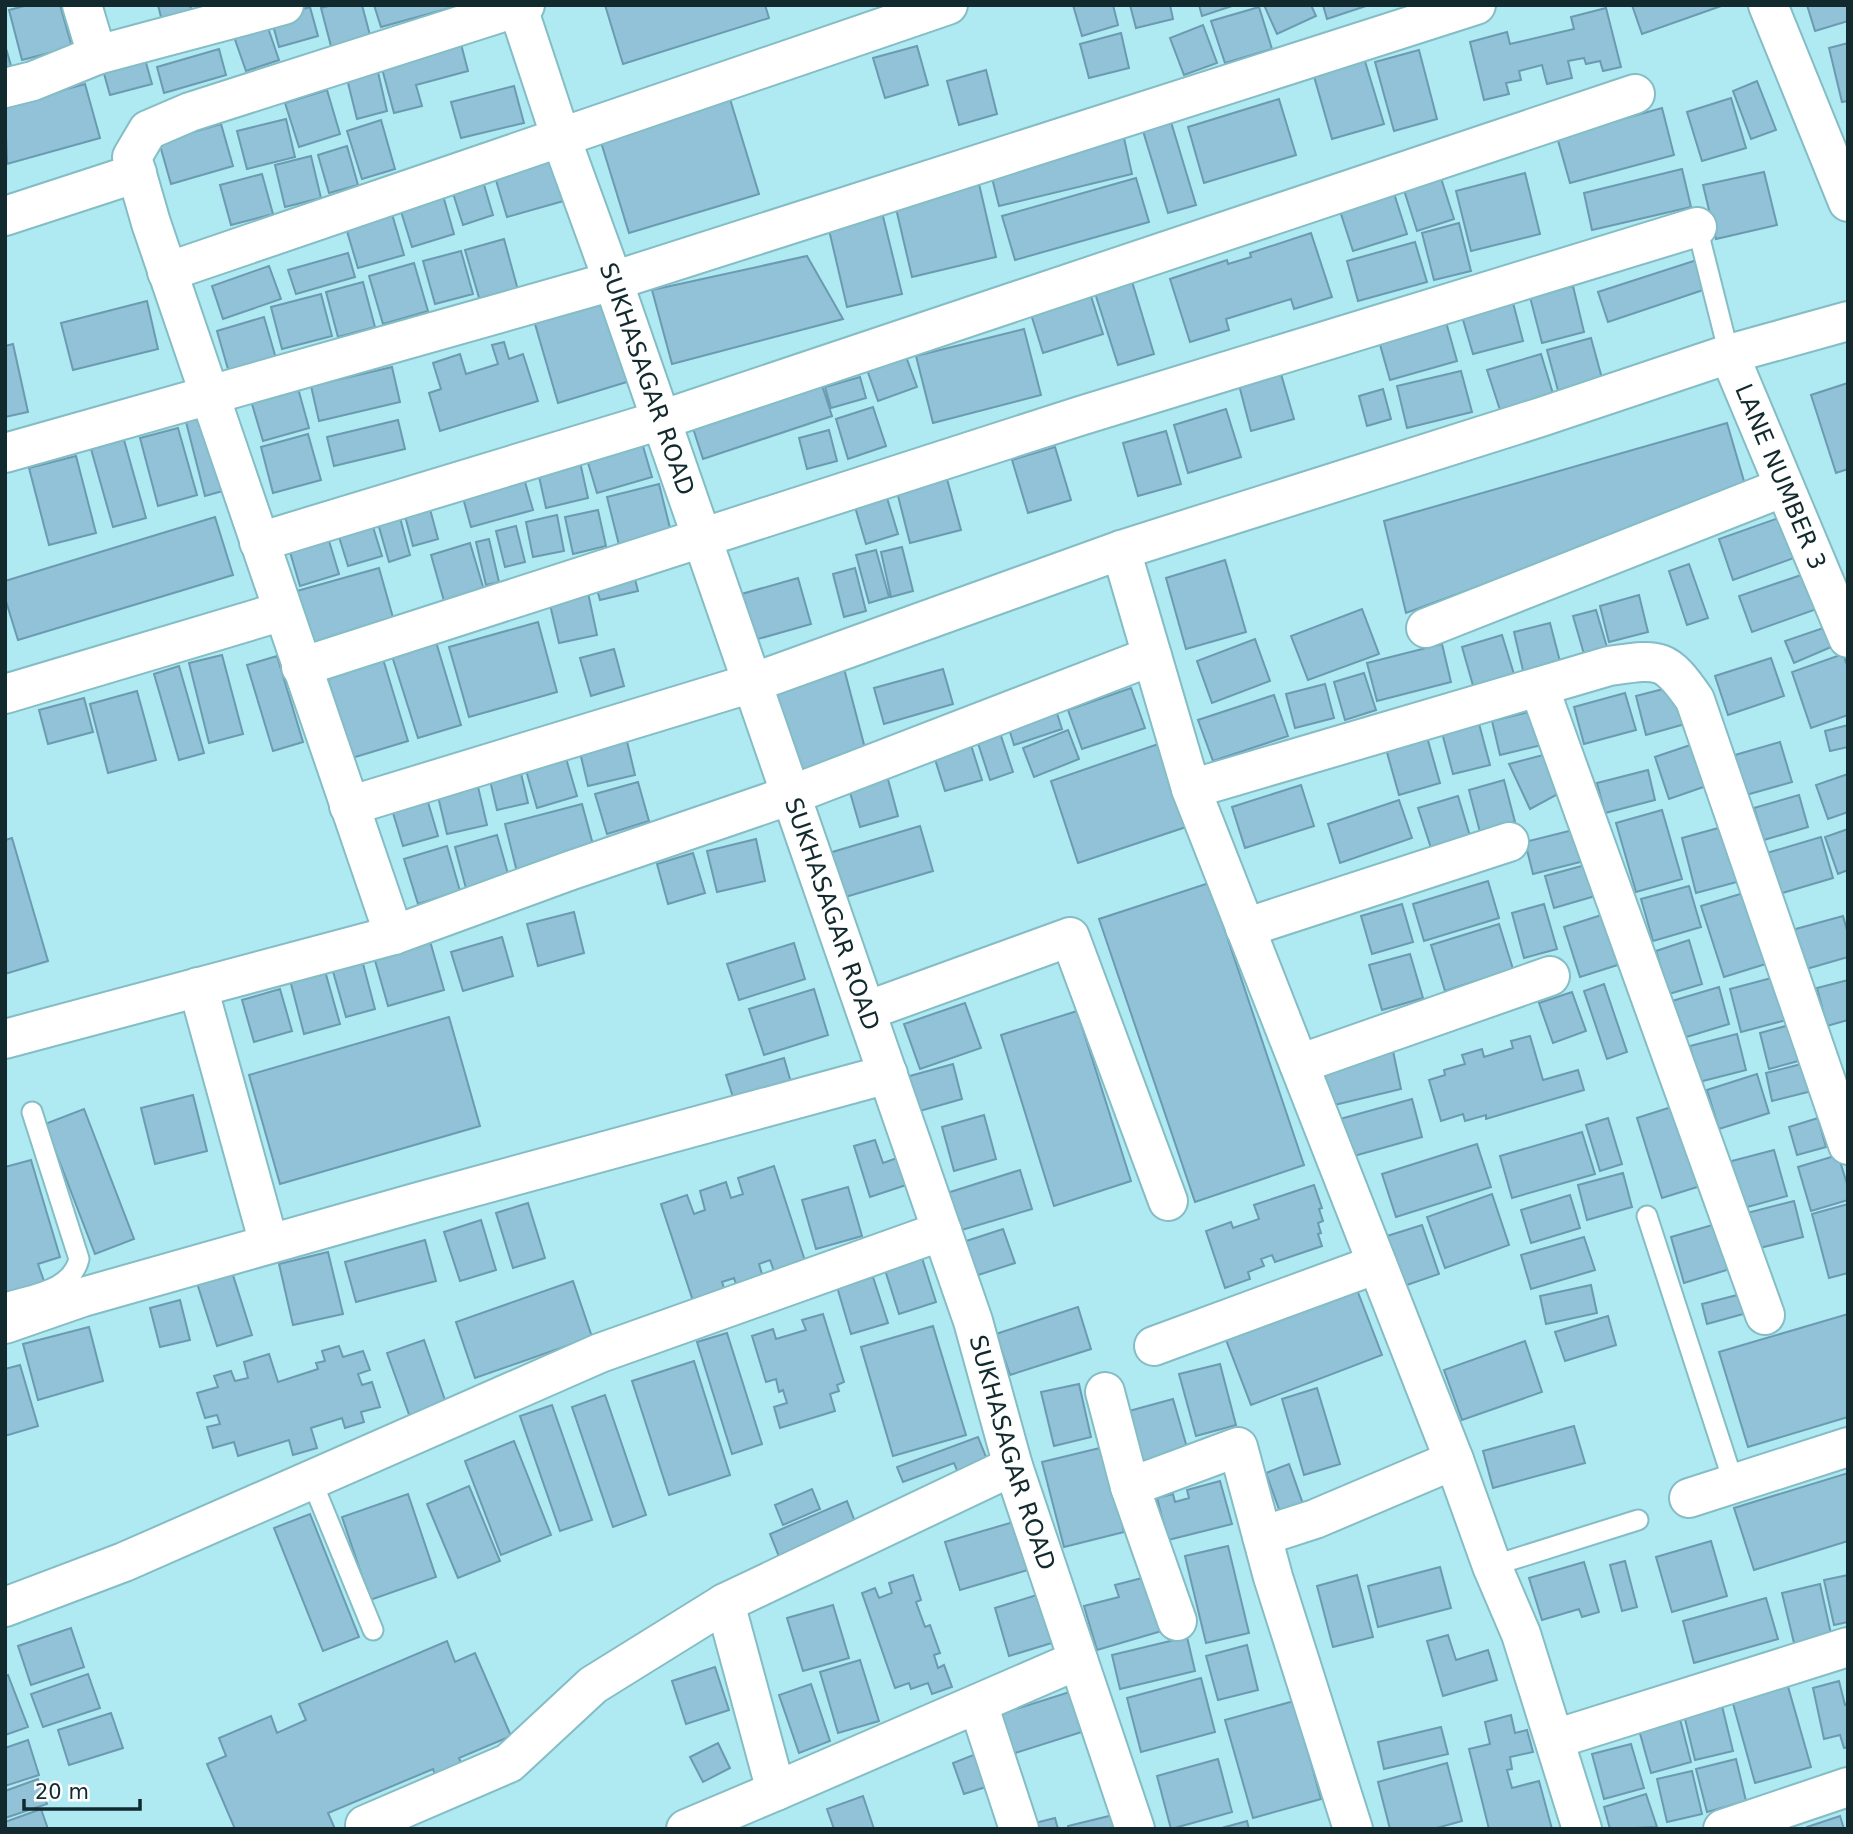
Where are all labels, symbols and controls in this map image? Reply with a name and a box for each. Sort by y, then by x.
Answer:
street label: SUKHASAGAR ROAD [594,259,700,499]
street label: LANE NUMBER 3 [1729,380,1832,574]
street label: SUKHASAGAR ROAD [779,794,885,1034]
street label: SUKHASAGAR ROAD [964,1332,1061,1574]
scale bar [24,1768,140,1812]
text: 20 m [35,1780,89,1804]

